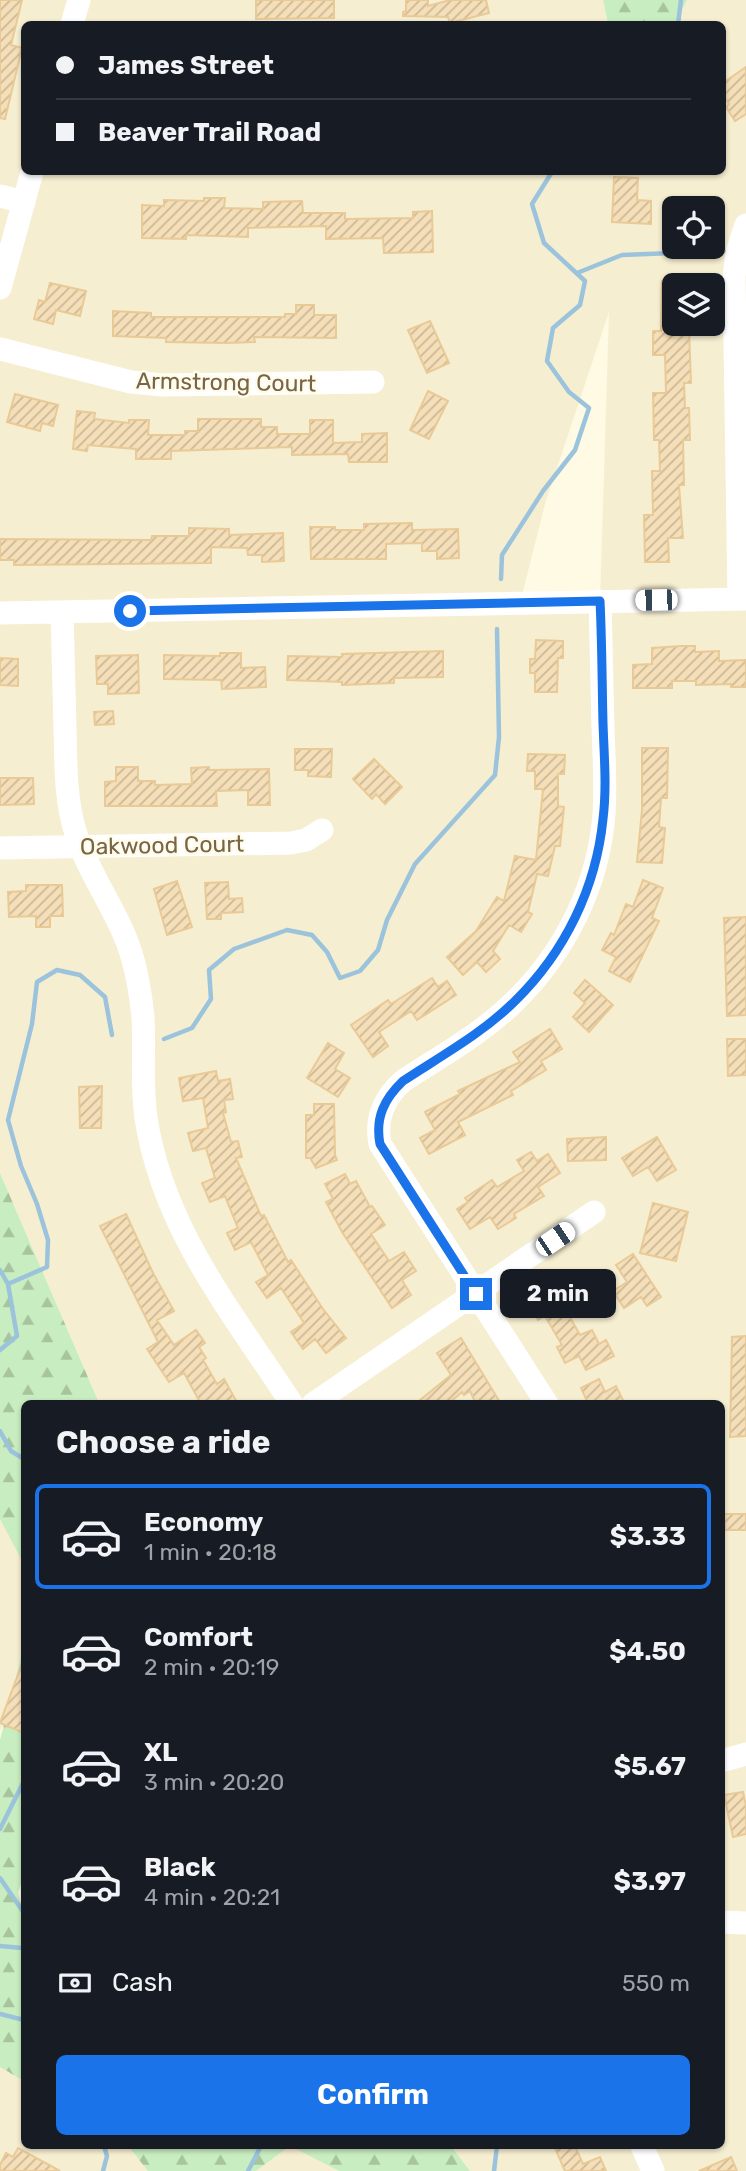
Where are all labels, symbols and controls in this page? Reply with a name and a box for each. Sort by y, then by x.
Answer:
text: James Street [98,50,274,81]
text: Beaver Trail Road [98,117,321,148]
map controls [662,196,725,336]
button: locate [662,196,725,259]
button: layers [662,273,725,336]
street label: Armstrong Court [136,366,316,398]
car [635,589,678,611]
route start [114,595,146,627]
street label: Oakwood Court [80,830,244,860]
car [532,1219,579,1259]
callout: 2 min [500,1270,616,1318]
route end [460,1278,492,1310]
text: 2 min [527,1279,589,1307]
text: Choose a ride [56,1423,270,1461]
icon: car [60,1505,123,1568]
text: Economy [144,1507,263,1538]
text: $3.33 [610,1521,686,1552]
text: 1 min · 20:18 [144,1538,277,1566]
icon: car [60,1620,123,1683]
text: Comfort [144,1622,253,1653]
text: $4.50 [609,1636,686,1667]
text: 2 min · 20:19 [144,1653,279,1681]
icon: car [60,1735,123,1798]
text: XL [144,1737,177,1768]
text: $5.67 [614,1751,686,1782]
text: 3 min · 20:20 [144,1768,284,1796]
icon: car [60,1850,123,1913]
text: Black [144,1852,216,1883]
text: $3.97 [614,1866,686,1897]
text: 4 min · 20:21 [144,1883,280,1911]
icon: cash [56,1964,94,2002]
text: Cash [112,1967,173,1998]
text: 550 m [622,1969,690,1997]
button: Confirm [56,2055,690,2135]

